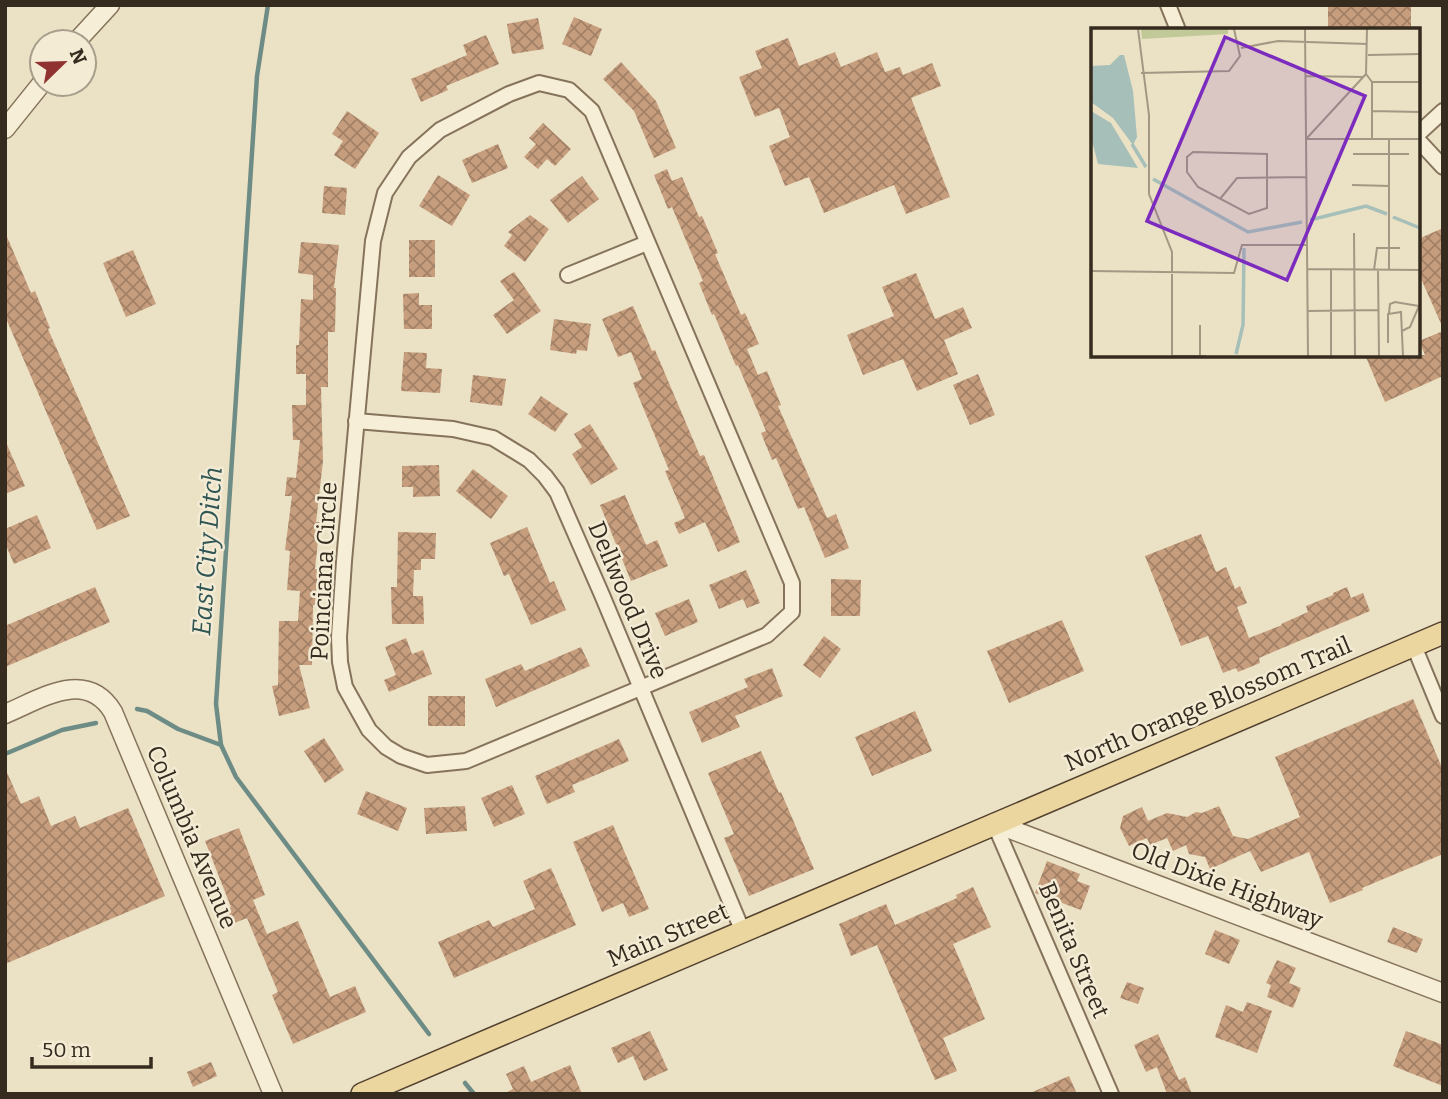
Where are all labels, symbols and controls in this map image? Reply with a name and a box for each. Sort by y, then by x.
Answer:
north arrow [28,28,98,98]
inset map [1091,28,1420,357]
text: N [65,45,92,68]
water label: East City Ditch [186,466,229,636]
street label: Poinciana Circle [305,481,343,661]
street label: Dellwood Drive [582,517,674,683]
street label: North Orange Blossom Trail [1060,631,1356,777]
street label: Columbia Avenue [141,741,243,933]
street label: Old Dixie Highway [1127,836,1327,934]
street label: Benita Street [1033,878,1115,1022]
street label: Main Street [603,897,733,973]
scale bar [32,1026,150,1070]
text: 50 m [42,1037,91,1063]

